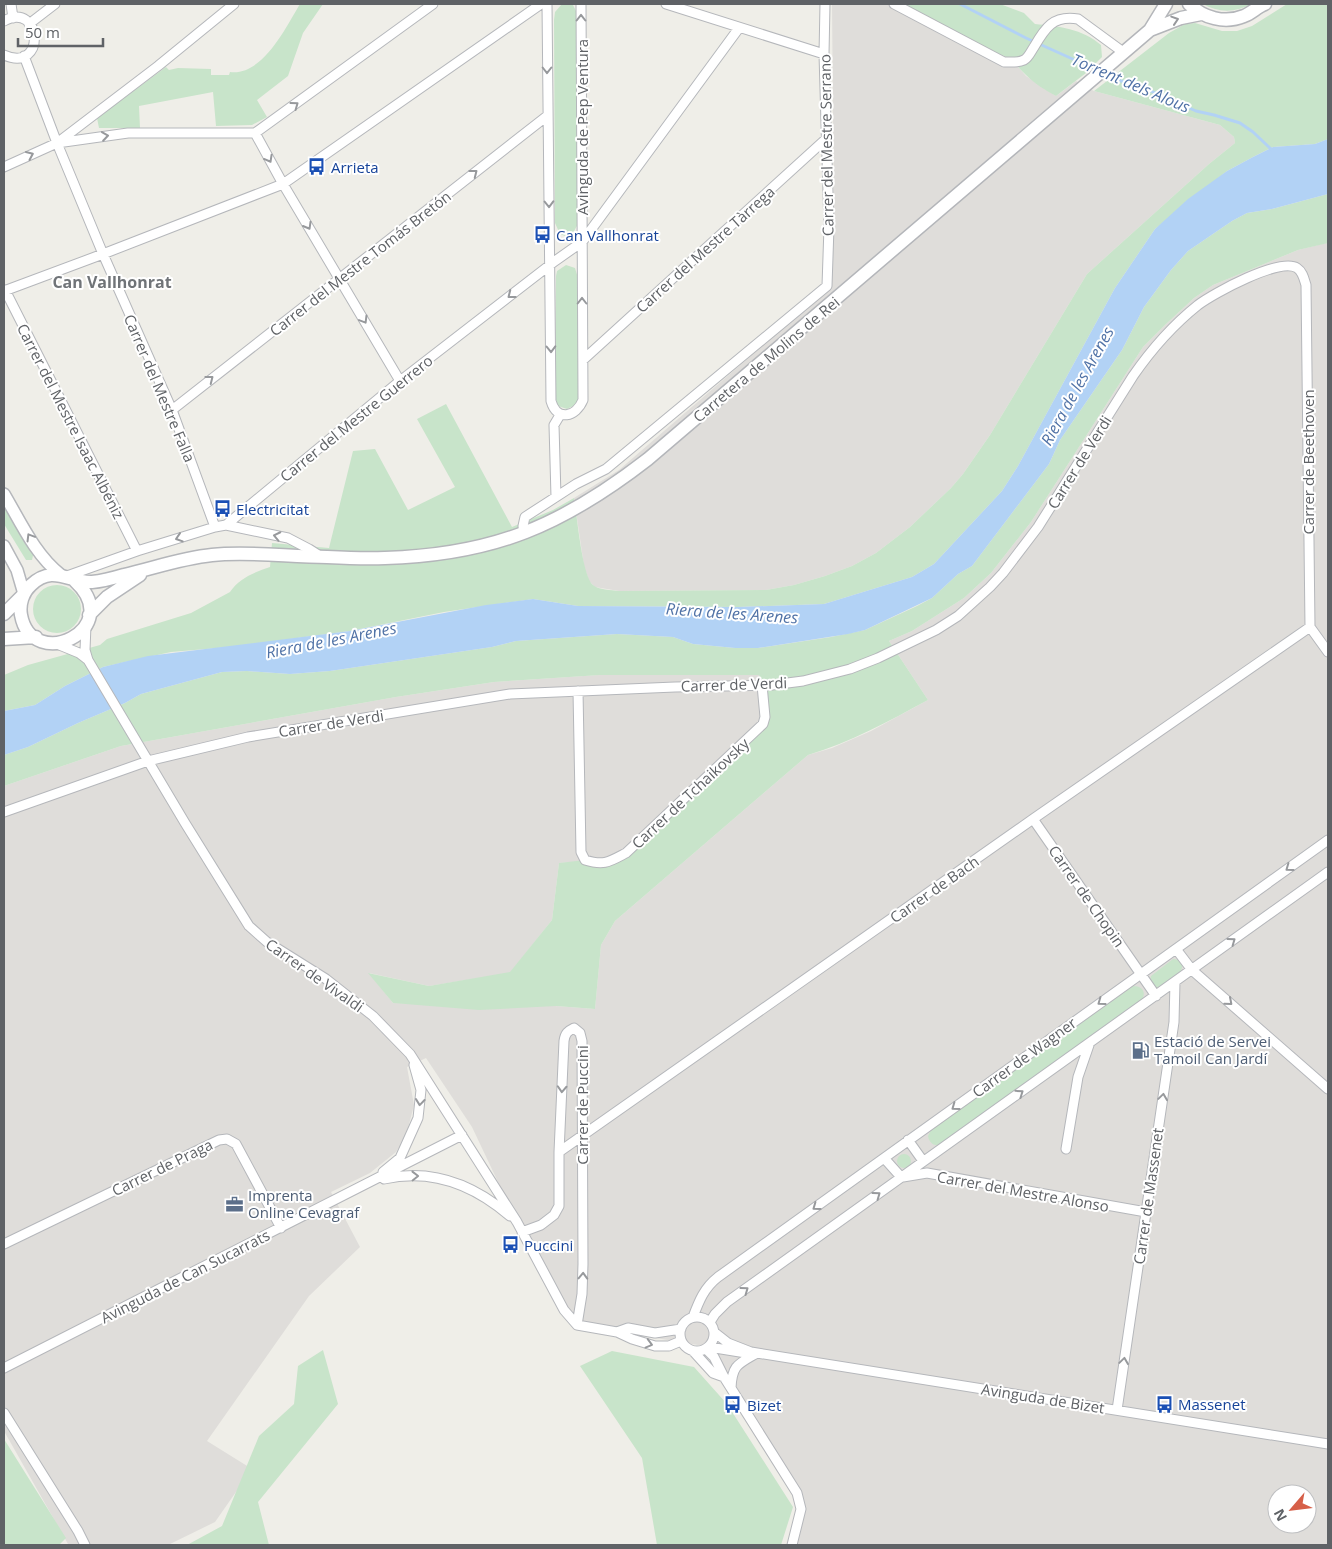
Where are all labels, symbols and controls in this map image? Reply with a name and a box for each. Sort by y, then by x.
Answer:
one-way arrow [576,14,586,22]
scale bar [18,15,102,47]
one-way arrow [1170,16,1179,26]
text: 50 m [25,22,60,42]
street label: Avinguda de Pep Ventura [572,39,592,215]
water label: Torrent dels Alous [1068,48,1194,118]
street label: Carrer del Mestre Serrano [814,54,838,236]
one-way arrow [542,66,552,74]
one-way arrow [289,101,298,111]
one-way arrow [102,131,110,142]
one-way arrow [25,151,34,161]
one-way arrow [263,153,273,162]
bus stop icon: Arrieta [307,157,327,177]
place label: Arrieta [331,157,379,177]
one-way arrow [468,171,477,179]
street label: Carrer del Mestre Tàrrega [631,181,779,317]
street label: Carrer del Mestre Tomás Bretón [265,186,455,340]
one-way arrow [544,200,554,208]
one-way arrow [302,221,312,230]
bus stop icon: Can Vallhonrat [532,225,552,245]
place label: Can Vallhonrat [556,225,659,245]
district label: Can Vallhonrat [52,271,172,293]
one-way arrow [508,290,517,298]
street label: Carretera de Molins de Rei [689,292,843,426]
one-way arrow [577,297,587,305]
street label: Carrer del Mestre Falla [120,311,200,465]
one-way arrow [358,315,368,324]
street label: Carrer del Mestre Isaac Albéniz [13,320,129,522]
water label: Riera de les Arenes [1035,323,1119,449]
one-way arrow [546,346,556,353]
street label: Carrer del Mestre Guerrero [275,350,437,486]
one-way arrow [204,376,214,385]
street label: Carrer de Beethoven [1298,389,1318,535]
street label: Carrer de Verdi [1042,412,1116,512]
bus stop icon: Electricitat [212,499,232,519]
place label: Electricitat [236,499,309,519]
one-way arrow [273,531,282,542]
one-way arrow [176,532,184,542]
one-way arrow [27,534,37,543]
water label: Riera de les Arenes [665,597,799,629]
water label: Riera de les Arenes [264,617,398,663]
street label: Carrer de Verdi [680,672,788,696]
street label: Carrer de Verdi [277,705,385,741]
street label: Carrer de Tchaikovsky [627,733,753,853]
street label: Carrer de Chopin [1044,841,1130,951]
street label: Carrer de Bach [886,851,982,927]
one-way arrow [1285,862,1294,872]
street label: Carrer de Vivaldi [262,934,368,1016]
one-way arrow [1226,939,1235,947]
one-way arrow [1097,996,1107,1005]
one-way arrow [1223,996,1232,1005]
street label: Carrer de Wagner [968,1012,1080,1102]
place label: Estació de Servei Tamoil Can Jardí [1154,1031,1271,1068]
fuel station icon: Estació de Servei Tamoil Can Jardí [1130,1040,1150,1060]
street label: Carrer de Puccini [572,1045,592,1165]
one-way arrow [556,1086,567,1094]
one-way arrow [1014,1090,1024,1099]
one-way arrow [1157,1092,1167,1101]
one-way arrow [415,1098,426,1106]
one-way arrow [951,1101,960,1110]
street label: Carrer de Massenet [1129,1127,1167,1265]
street label: Carrer de Praga [108,1134,216,1200]
street label: Carrer del Mestre Alonso [935,1166,1111,1216]
one-way arrow [411,1171,419,1181]
place label: Imprenta Online Cevagraf [248,1185,360,1222]
one-way arrow [871,1192,880,1200]
office icon: Imprenta Online Cevagraf [224,1194,244,1214]
one-way arrow [812,1201,822,1210]
street label: Avinguda de Can Sucarrats [97,1225,273,1327]
bus stop icon: Puccini [500,1235,520,1255]
place label: Puccini [524,1235,573,1255]
one-way arrow [577,1272,588,1280]
one-way arrow [739,1287,749,1296]
one-way arrow [644,1338,653,1349]
one-way arrow [1118,1357,1128,1366]
street label: Avinguda de Bizet [980,1378,1106,1418]
bus stop icon: Massenet [1154,1394,1174,1414]
place label: Massenet [1178,1394,1246,1414]
bus stop icon: Bizet [723,1395,743,1415]
place label: Bizet [747,1395,781,1415]
north arrow [1267,1484,1317,1534]
text: N [1269,1506,1291,1525]

